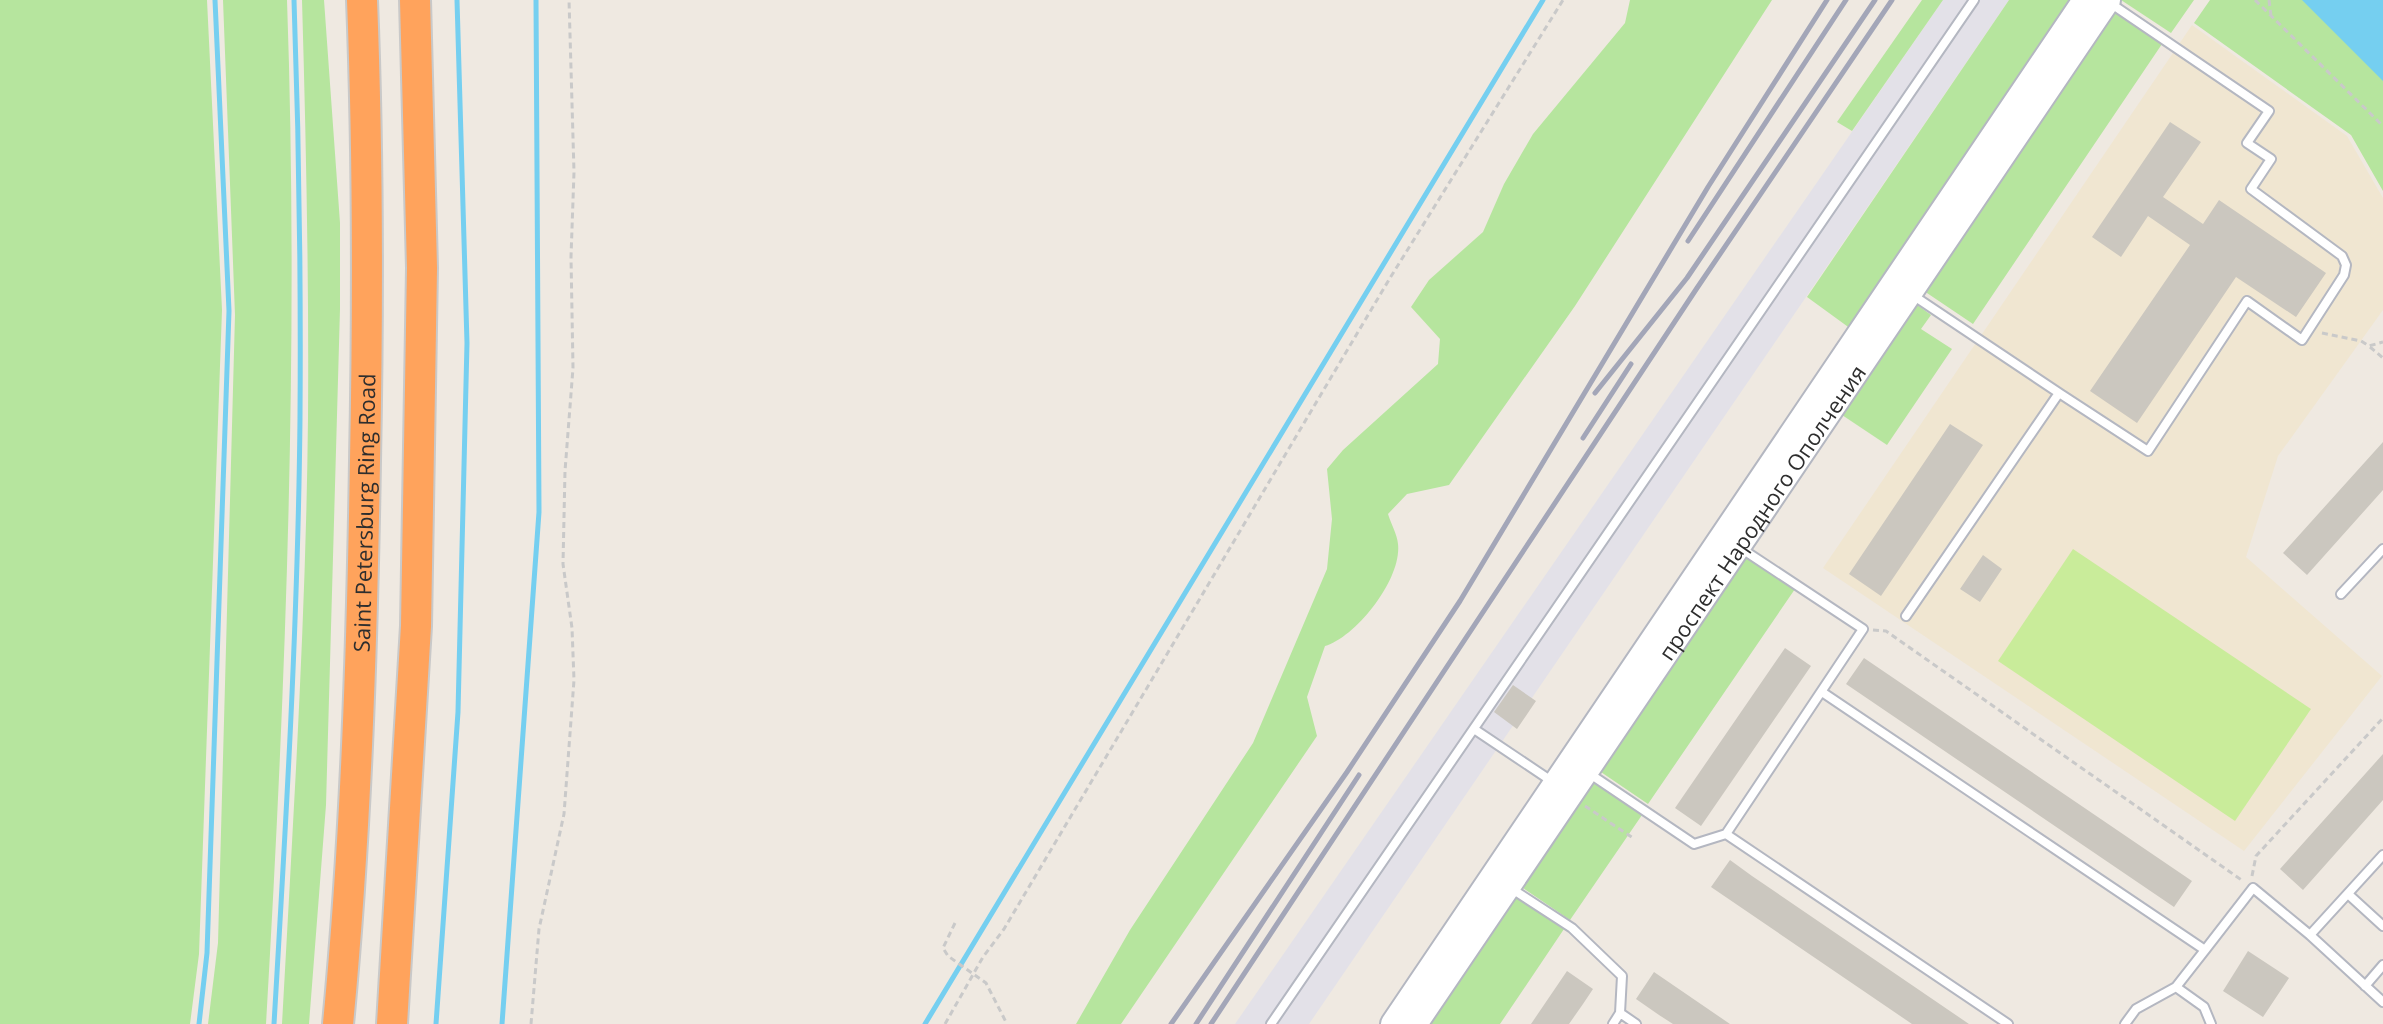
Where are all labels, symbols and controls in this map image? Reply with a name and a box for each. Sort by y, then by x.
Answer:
street label: проспект Народного Ополчения [1651,359,1872,666]
street label: Saint Petersburg Ring Road [346,373,381,653]

